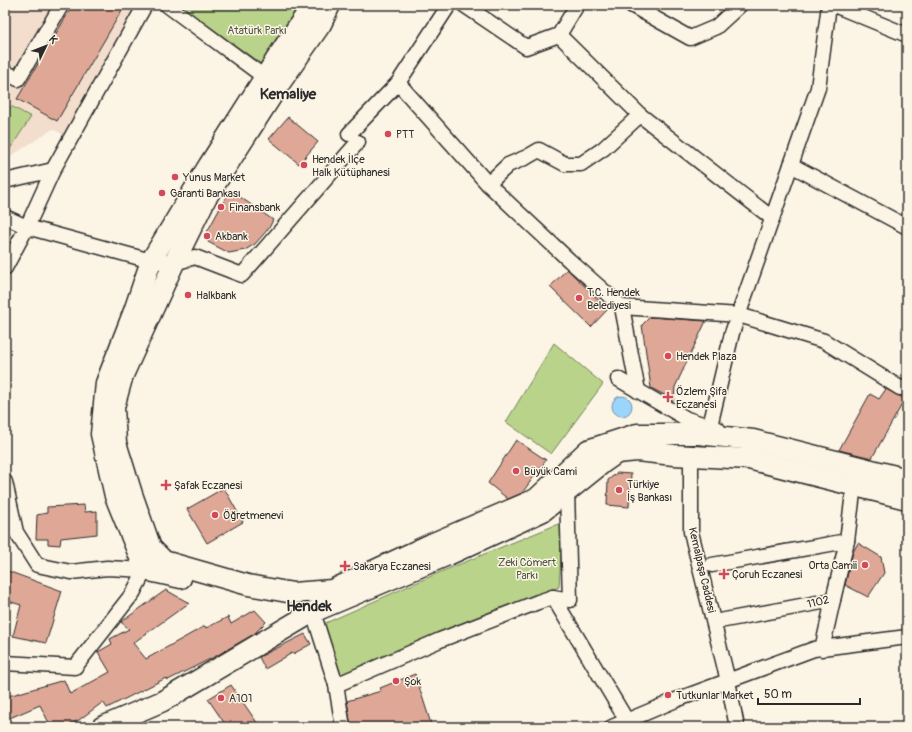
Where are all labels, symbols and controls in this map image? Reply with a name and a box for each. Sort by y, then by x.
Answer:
park label: Atatürk Parkı [227,24,287,37]
north arrow [26,26,66,66]
text: K [46,33,60,47]
district label: Kemaliye [260,85,317,104]
place label: PTT [396,128,414,141]
marker: PTT [383,129,393,139]
place label: Hendek İlçe Halk Kütüphanesi [312,153,390,179]
marker: Hendek İlçe Halk Kütüphanesi [299,160,309,170]
place label: Yunus Market [182,171,246,184]
marker: Yunus Market [170,172,180,182]
place label: Garanti Bankası [170,187,241,200]
marker: Garanti Bankası [157,188,167,198]
place label: Finansbank [229,201,281,214]
marker: Finansbank [216,202,226,212]
place label: Akbank [215,230,248,243]
marker: Akbank [202,231,212,241]
place label: T.C. Hendek Belediyesi [587,286,640,312]
place label: Halkbank [196,289,237,302]
marker: Halkbank [183,290,193,300]
marker: T.C. Hendek Belediyesi [574,293,584,303]
place label: Hendek Plaza [676,350,737,363]
marker: Hendek Plaza [663,351,673,361]
place label: Özlem Şifa Eczanesi [676,385,727,411]
marker: Özlem Şifa Eczanesi [663,392,673,402]
place label: Büyük Cami [524,465,577,478]
marker: Büyük Cami [511,466,521,476]
place label: Türkiye İş Bankası [627,478,672,504]
place label: Şafak Eczanesi [174,479,242,492]
marker: Şafak Eczanesi [161,480,171,490]
marker: Türkiye İş Bankası [614,485,624,495]
place label: Öğretmenevi [223,509,283,522]
marker: Öğretmenevi [210,510,220,520]
street label: Kemalpaşa Caddesi [686,526,718,614]
park label: Zeki Cömert Parkı [498,556,557,582]
place label: Orta Camii [809,559,857,572]
place label: Sakarya Eczanesi [353,560,431,573]
marker: Orta Camii [860,560,870,570]
marker: Sakarya Eczanesi [340,561,350,571]
place label: Çoruh Eczanesi [732,568,802,581]
marker: Çoruh Eczanesi [719,569,729,579]
street label: 1102 [806,593,830,611]
district label: Hendek [286,597,333,616]
place label: Şok [404,675,421,688]
marker: Şok [391,676,401,686]
scale bar [758,680,860,706]
text: 50 m [764,687,792,702]
place label: Tutkunlar Market [676,689,754,702]
marker: Tutkunlar Market [663,690,673,700]
place label: A101 [229,692,252,705]
marker: A101 [216,693,226,703]

